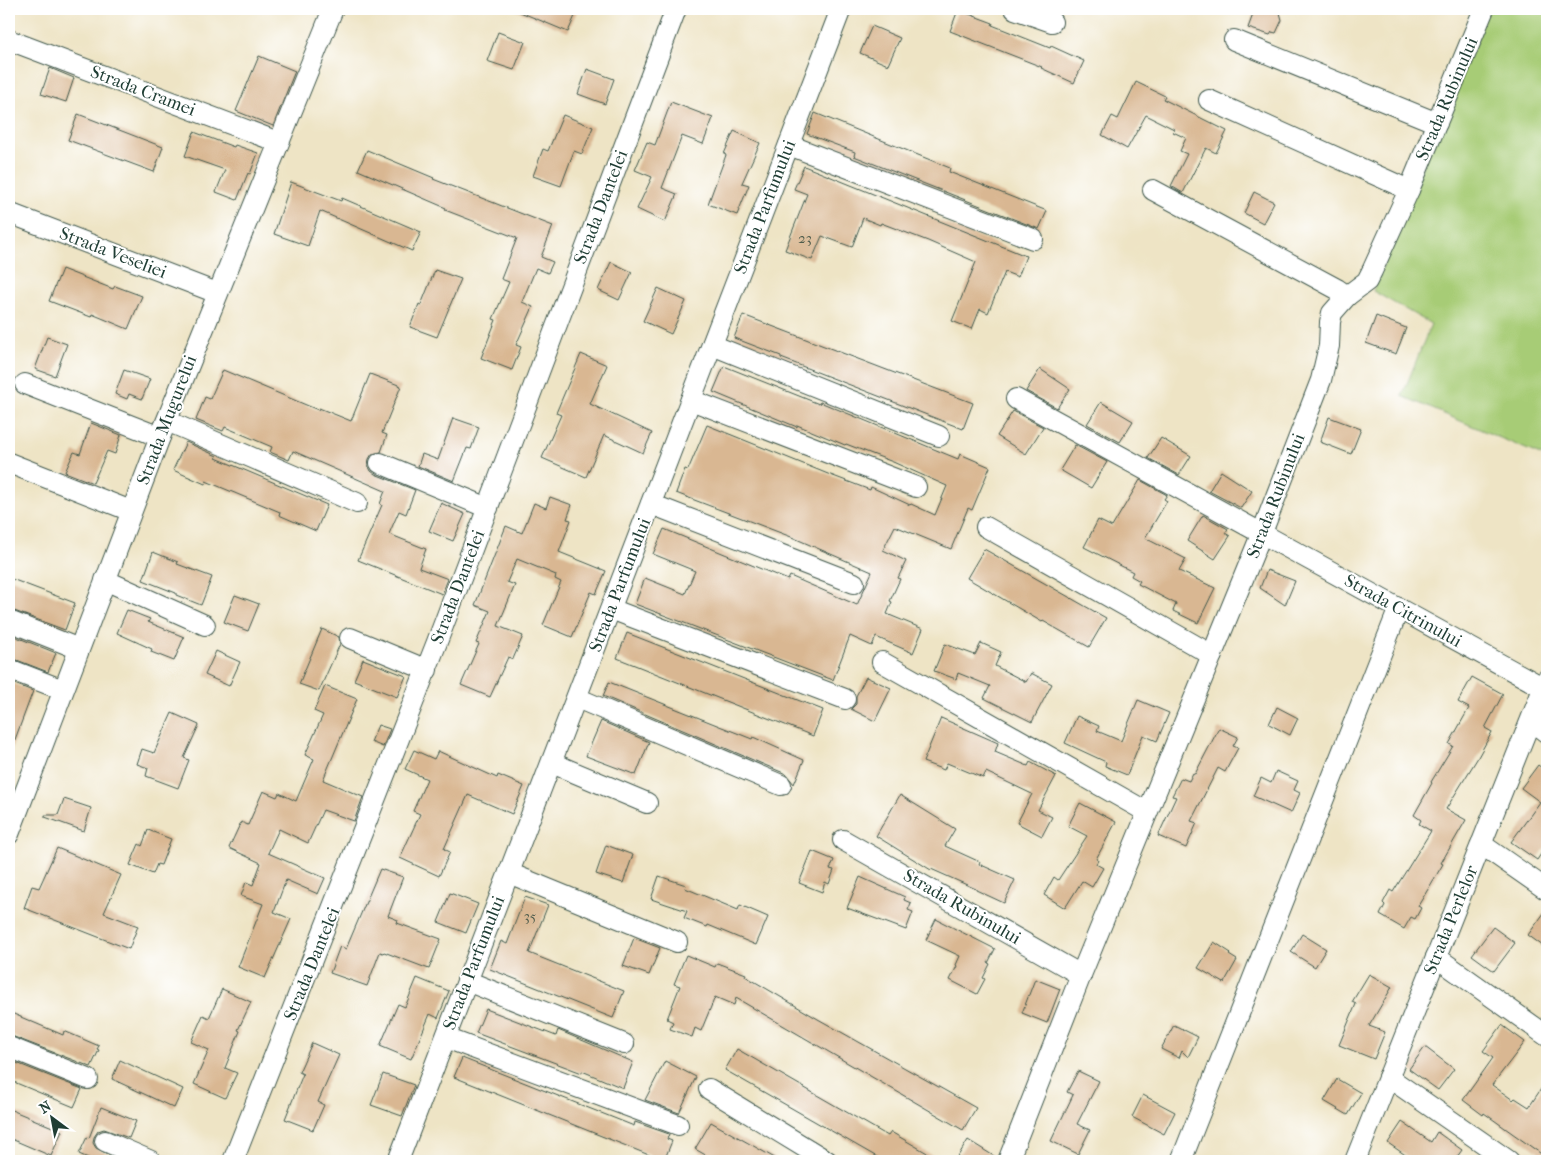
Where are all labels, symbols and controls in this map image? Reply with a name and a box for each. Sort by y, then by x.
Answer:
street label: Strada Rubinului [1412,34,1483,164]
street label: Strada Cramei [88,61,199,121]
street label: Strada Parfumului [730,136,800,277]
street label: Strada Dantelei [570,146,633,267]
street label: Strada Veseliei [56,223,170,283]
house number: 23 [798,229,812,247]
street label: Strada Mugurelui [133,352,202,488]
street label: Strada Rubinului [1243,430,1310,561]
street label: Strada Parfumului [585,514,655,655]
street label: Strada Dantelei [427,526,490,647]
street label: Strada Citrinului [1341,570,1466,652]
street label: Strada Perlelor [1420,862,1483,978]
street label: Strada Rubinului [900,865,1025,949]
street label: Strada Parfumului [439,892,509,1033]
street label: Strada Dantelei [280,904,345,1024]
house number: 35 [524,907,536,925]
north arrow [28,1092,78,1142]
text: N [36,1097,55,1117]

